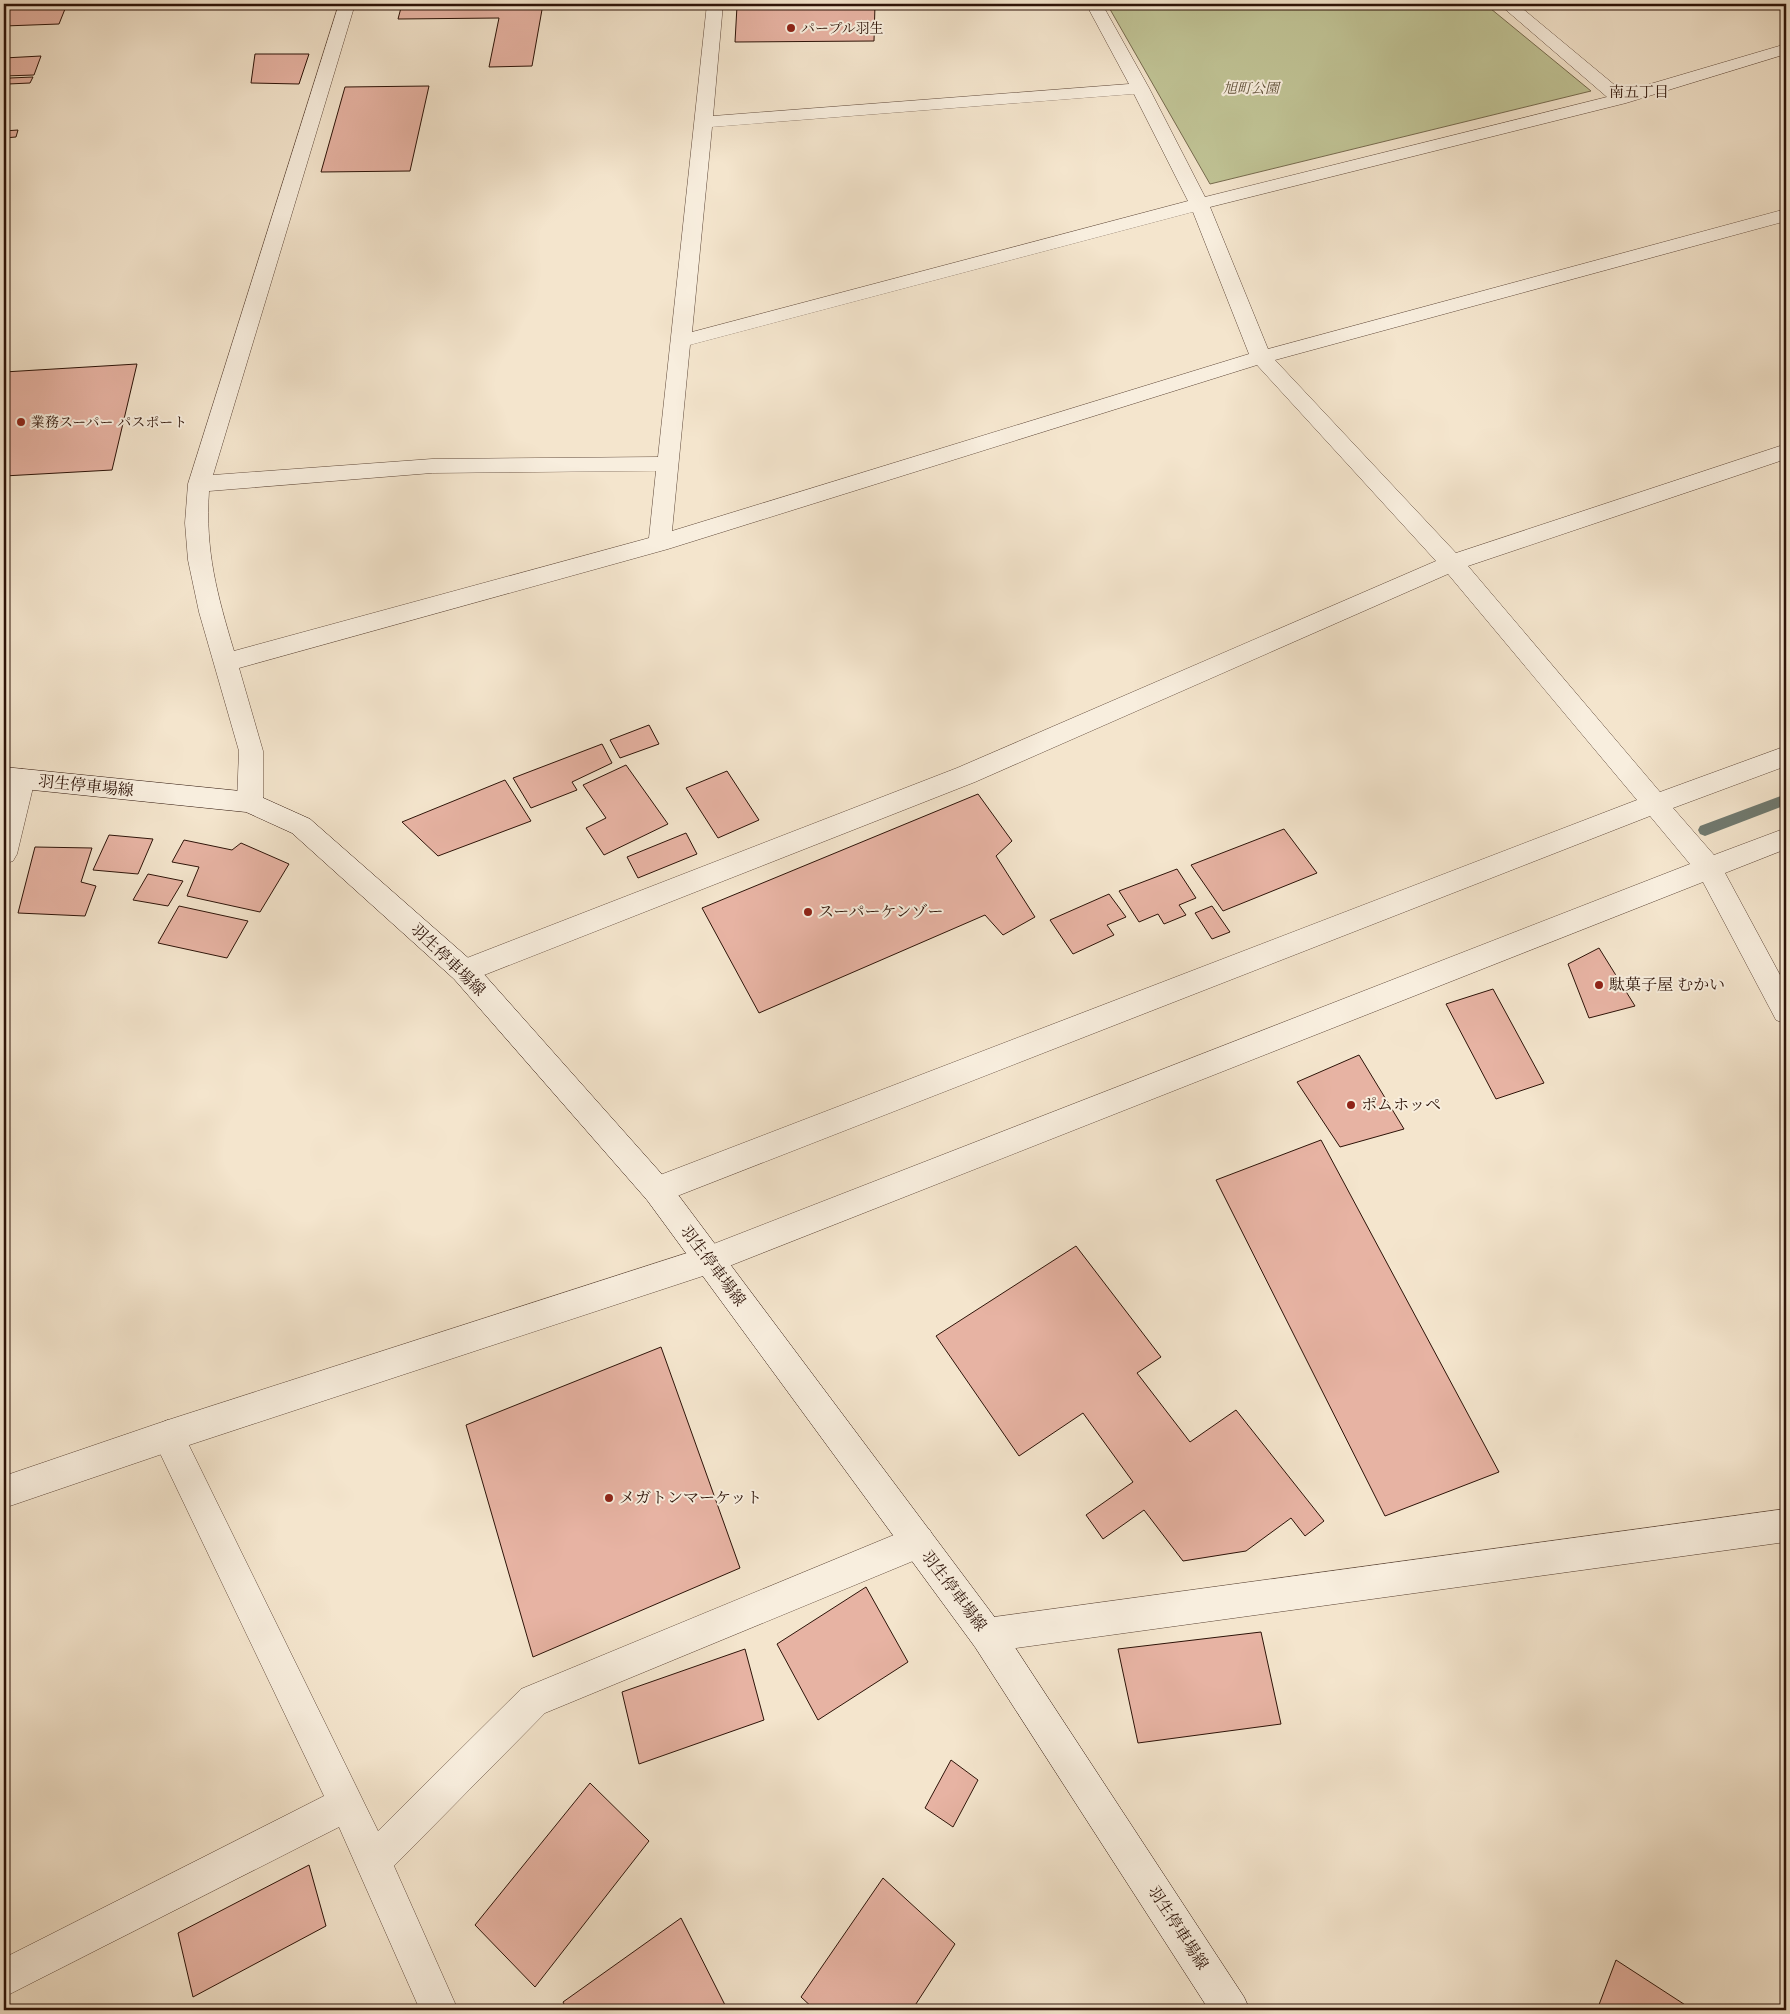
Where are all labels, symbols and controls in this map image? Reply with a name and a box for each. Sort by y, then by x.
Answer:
place label: パープル羽生 [801,19,884,38]
marker: パープル羽生 [785,22,797,34]
park label: 旭町公園 [1223,79,1281,98]
district label: 南五丁目 [1609,82,1669,102]
place label: 業務スーパー パスポート [31,413,187,432]
marker: 業務スーパー パスポート [15,416,27,428]
street label: 羽生停車場線 [37,770,135,802]
place label: スーパーケンゾー [818,901,944,923]
marker: スーパーケンゾー [802,906,814,918]
street label: 羽生停車場線 [406,919,490,1001]
place label: 駄菓子屋 むかい [1609,974,1725,996]
marker: 駄菓子屋 むかい [1593,979,1605,991]
place label: ポムホッペ [1361,1094,1441,1116]
marker: ポムホッペ [1345,1099,1357,1111]
street label: 羽生停車場線 [675,1221,751,1311]
place label: メガトンマーケット [619,1487,762,1509]
marker: メガトンマーケット [603,1492,615,1504]
street label: 羽生停車場線 [916,1546,992,1636]
street label: 羽生停車場線 [1143,1882,1213,1974]

